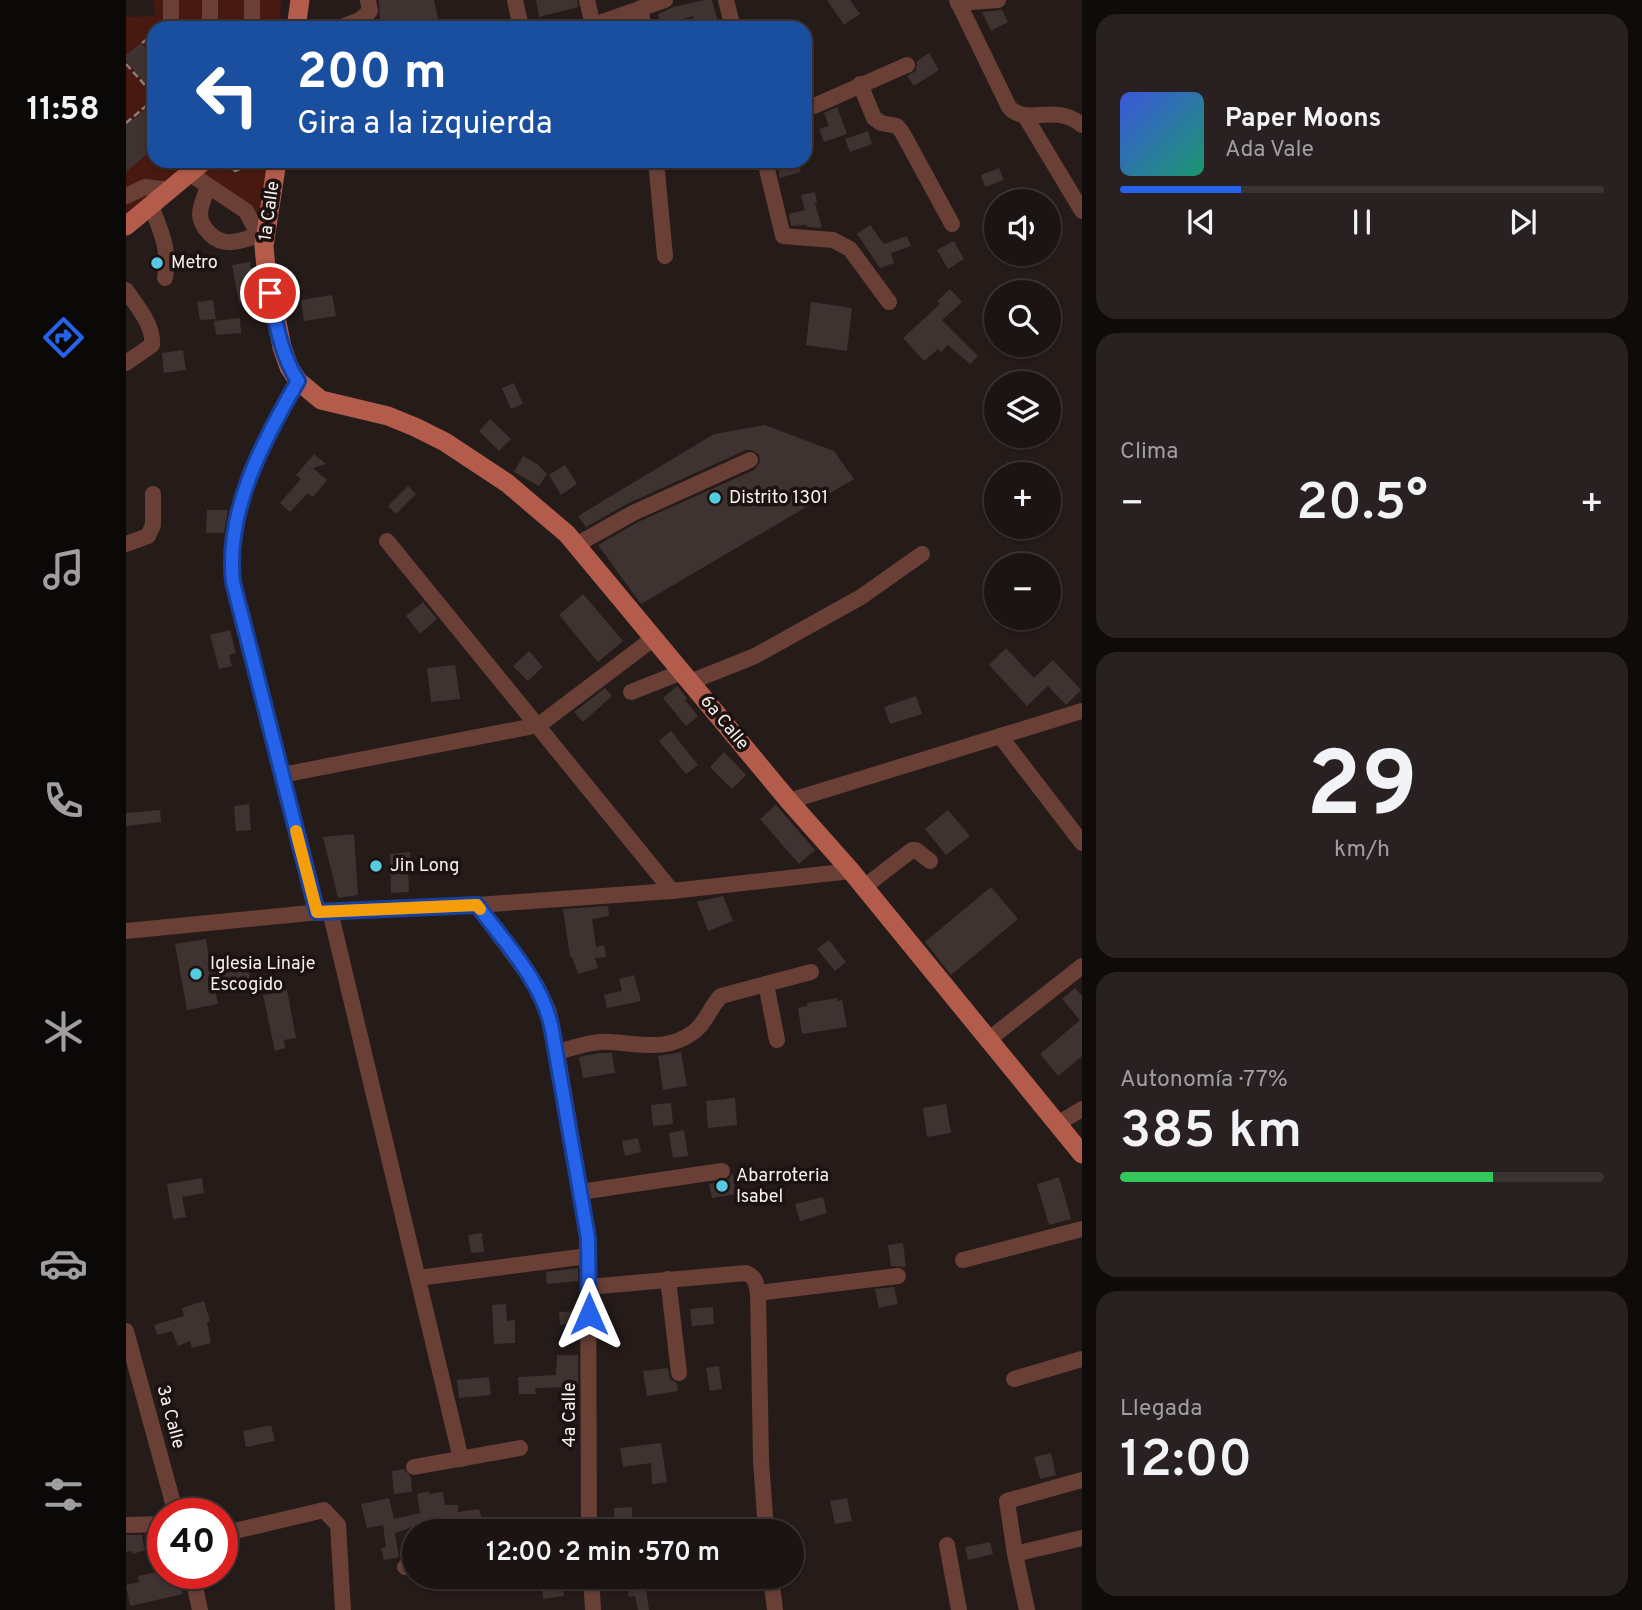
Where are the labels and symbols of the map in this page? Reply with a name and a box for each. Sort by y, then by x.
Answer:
street label: 1a Calle [254,180,286,242]
place label: Metro [171,252,218,275]
marker: Metro [149,255,165,271]
pin [240,263,300,323]
place label: Distrito 1301 [729,487,828,510]
marker: Distrito 1301 [707,490,723,506]
street label: 6a Calle [694,691,754,755]
place label: Jin Long [390,855,459,878]
marker: Jin Long [368,858,384,874]
place label: Iglesia Linaje Escogido [210,953,315,997]
marker: Iglesia Linaje Escogido [188,966,204,982]
place label: Abarroteria Isabel [736,1165,829,1209]
marker: Abarroteria Isabel [714,1178,730,1194]
position arrow [552,1277,626,1351]
street label: 4a Calle [559,1382,582,1448]
street label: 3a Calle [150,1383,190,1451]
speed limit sign: 40 [147,1498,238,1589]

